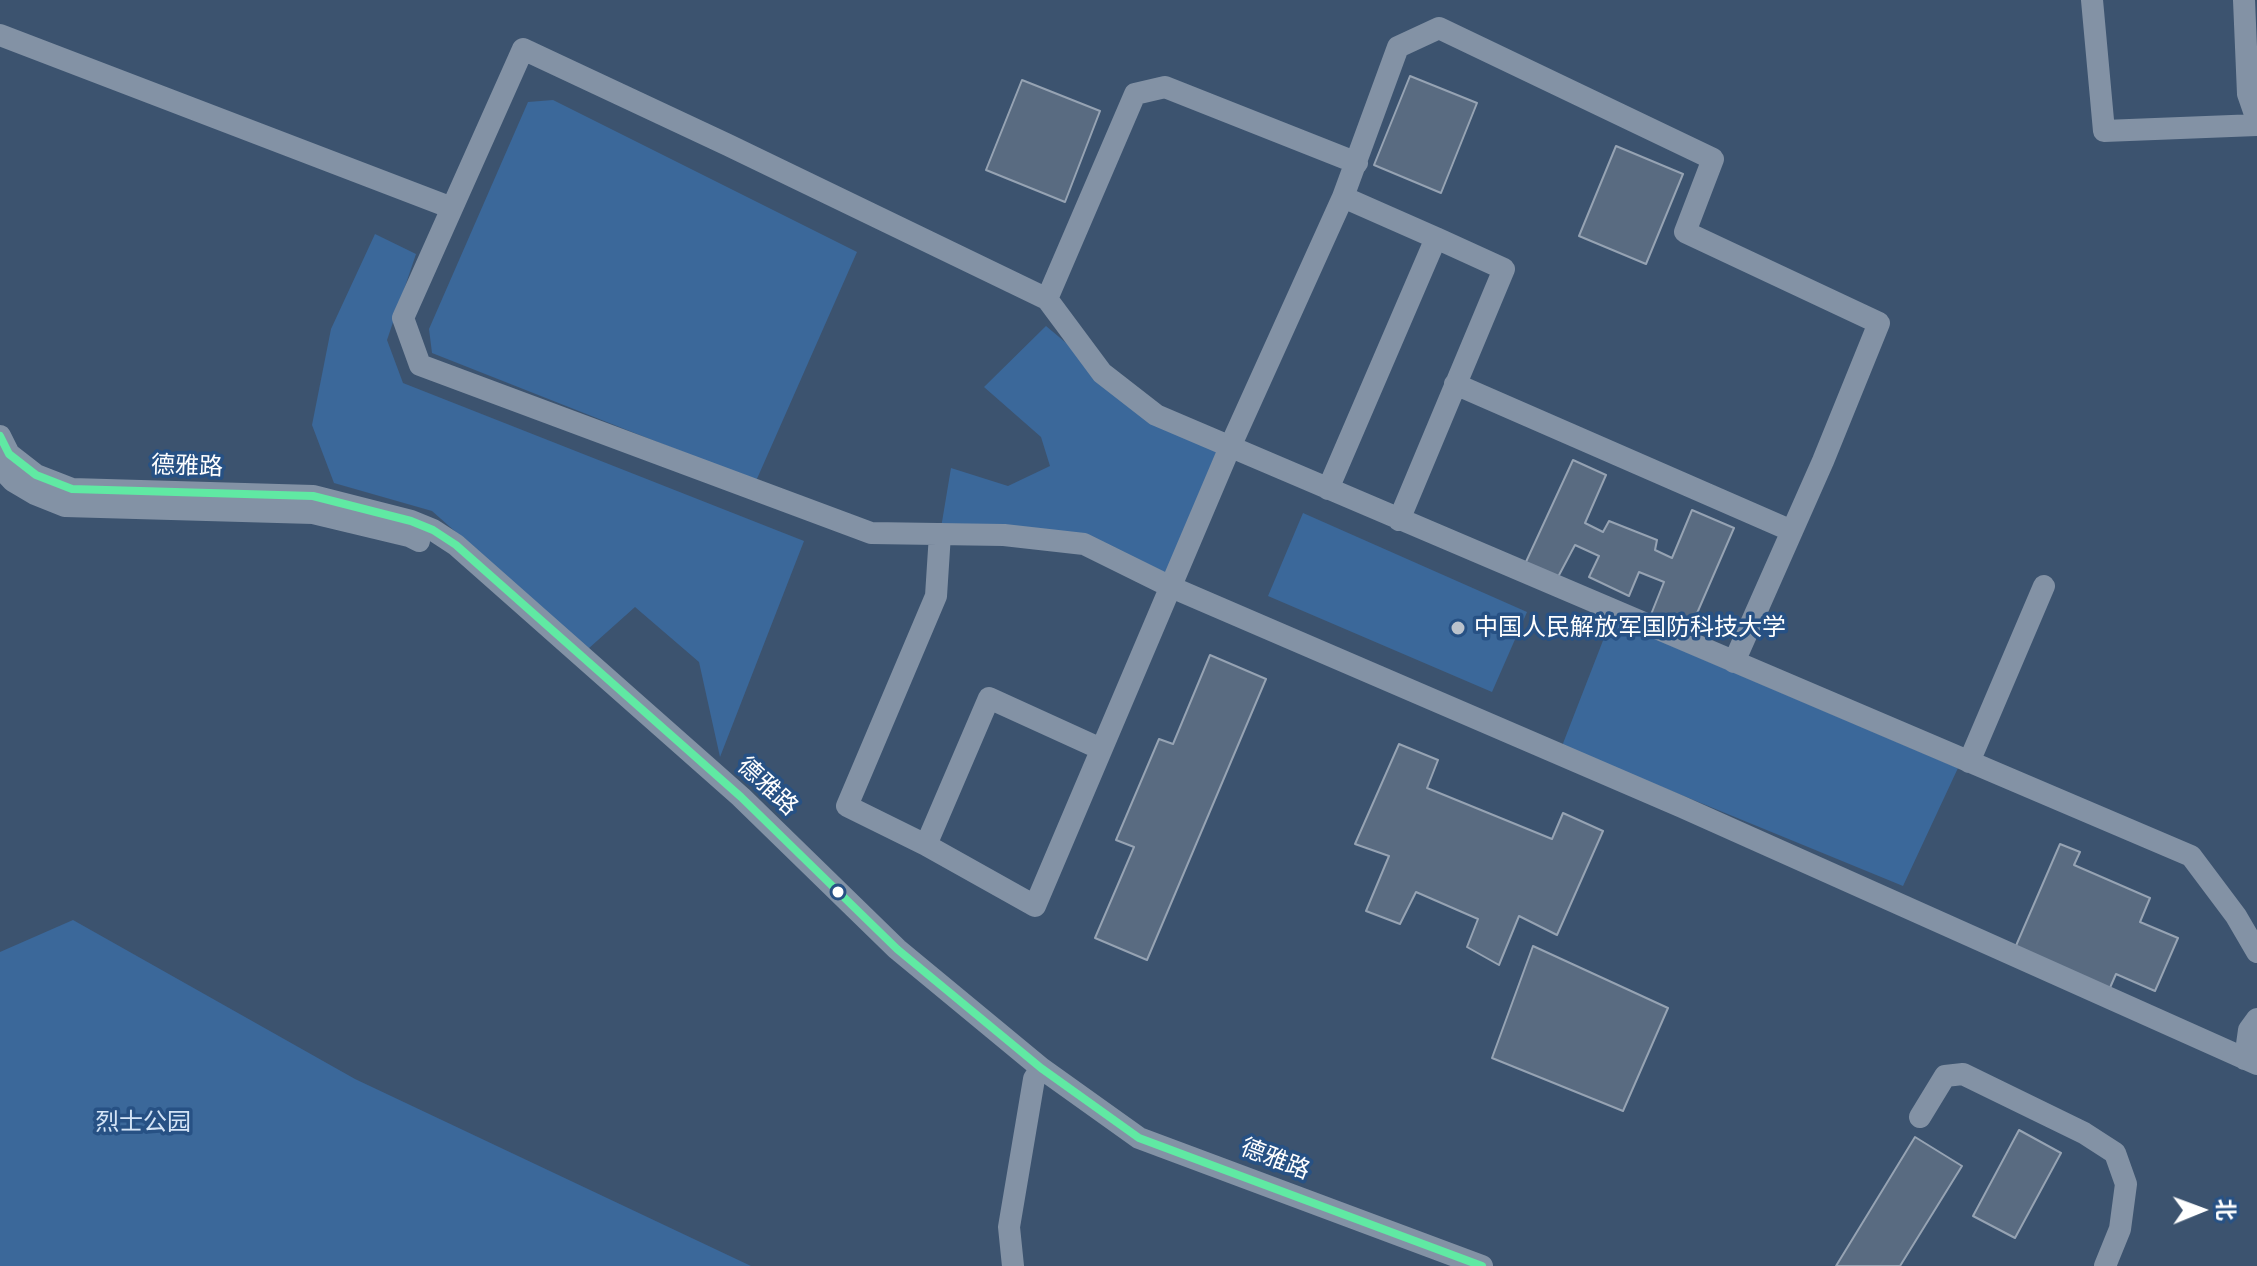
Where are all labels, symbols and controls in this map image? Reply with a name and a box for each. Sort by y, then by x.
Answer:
street label: 德雅路 [151,451,223,483]
place label: 中国人民解放军国防科技大学 [1474,614,1786,642]
marker: 中国人民解放军国防科技大学 [1449,619,1467,637]
street label: 德雅路 [731,752,803,822]
unlabelled marker [830,884,846,900]
park label: 烈士公园 [95,1109,191,1137]
street label: 德雅路 [1236,1134,1314,1186]
north arrow [2161,1170,2241,1250]
text: 北 [2212,1198,2239,1221]

